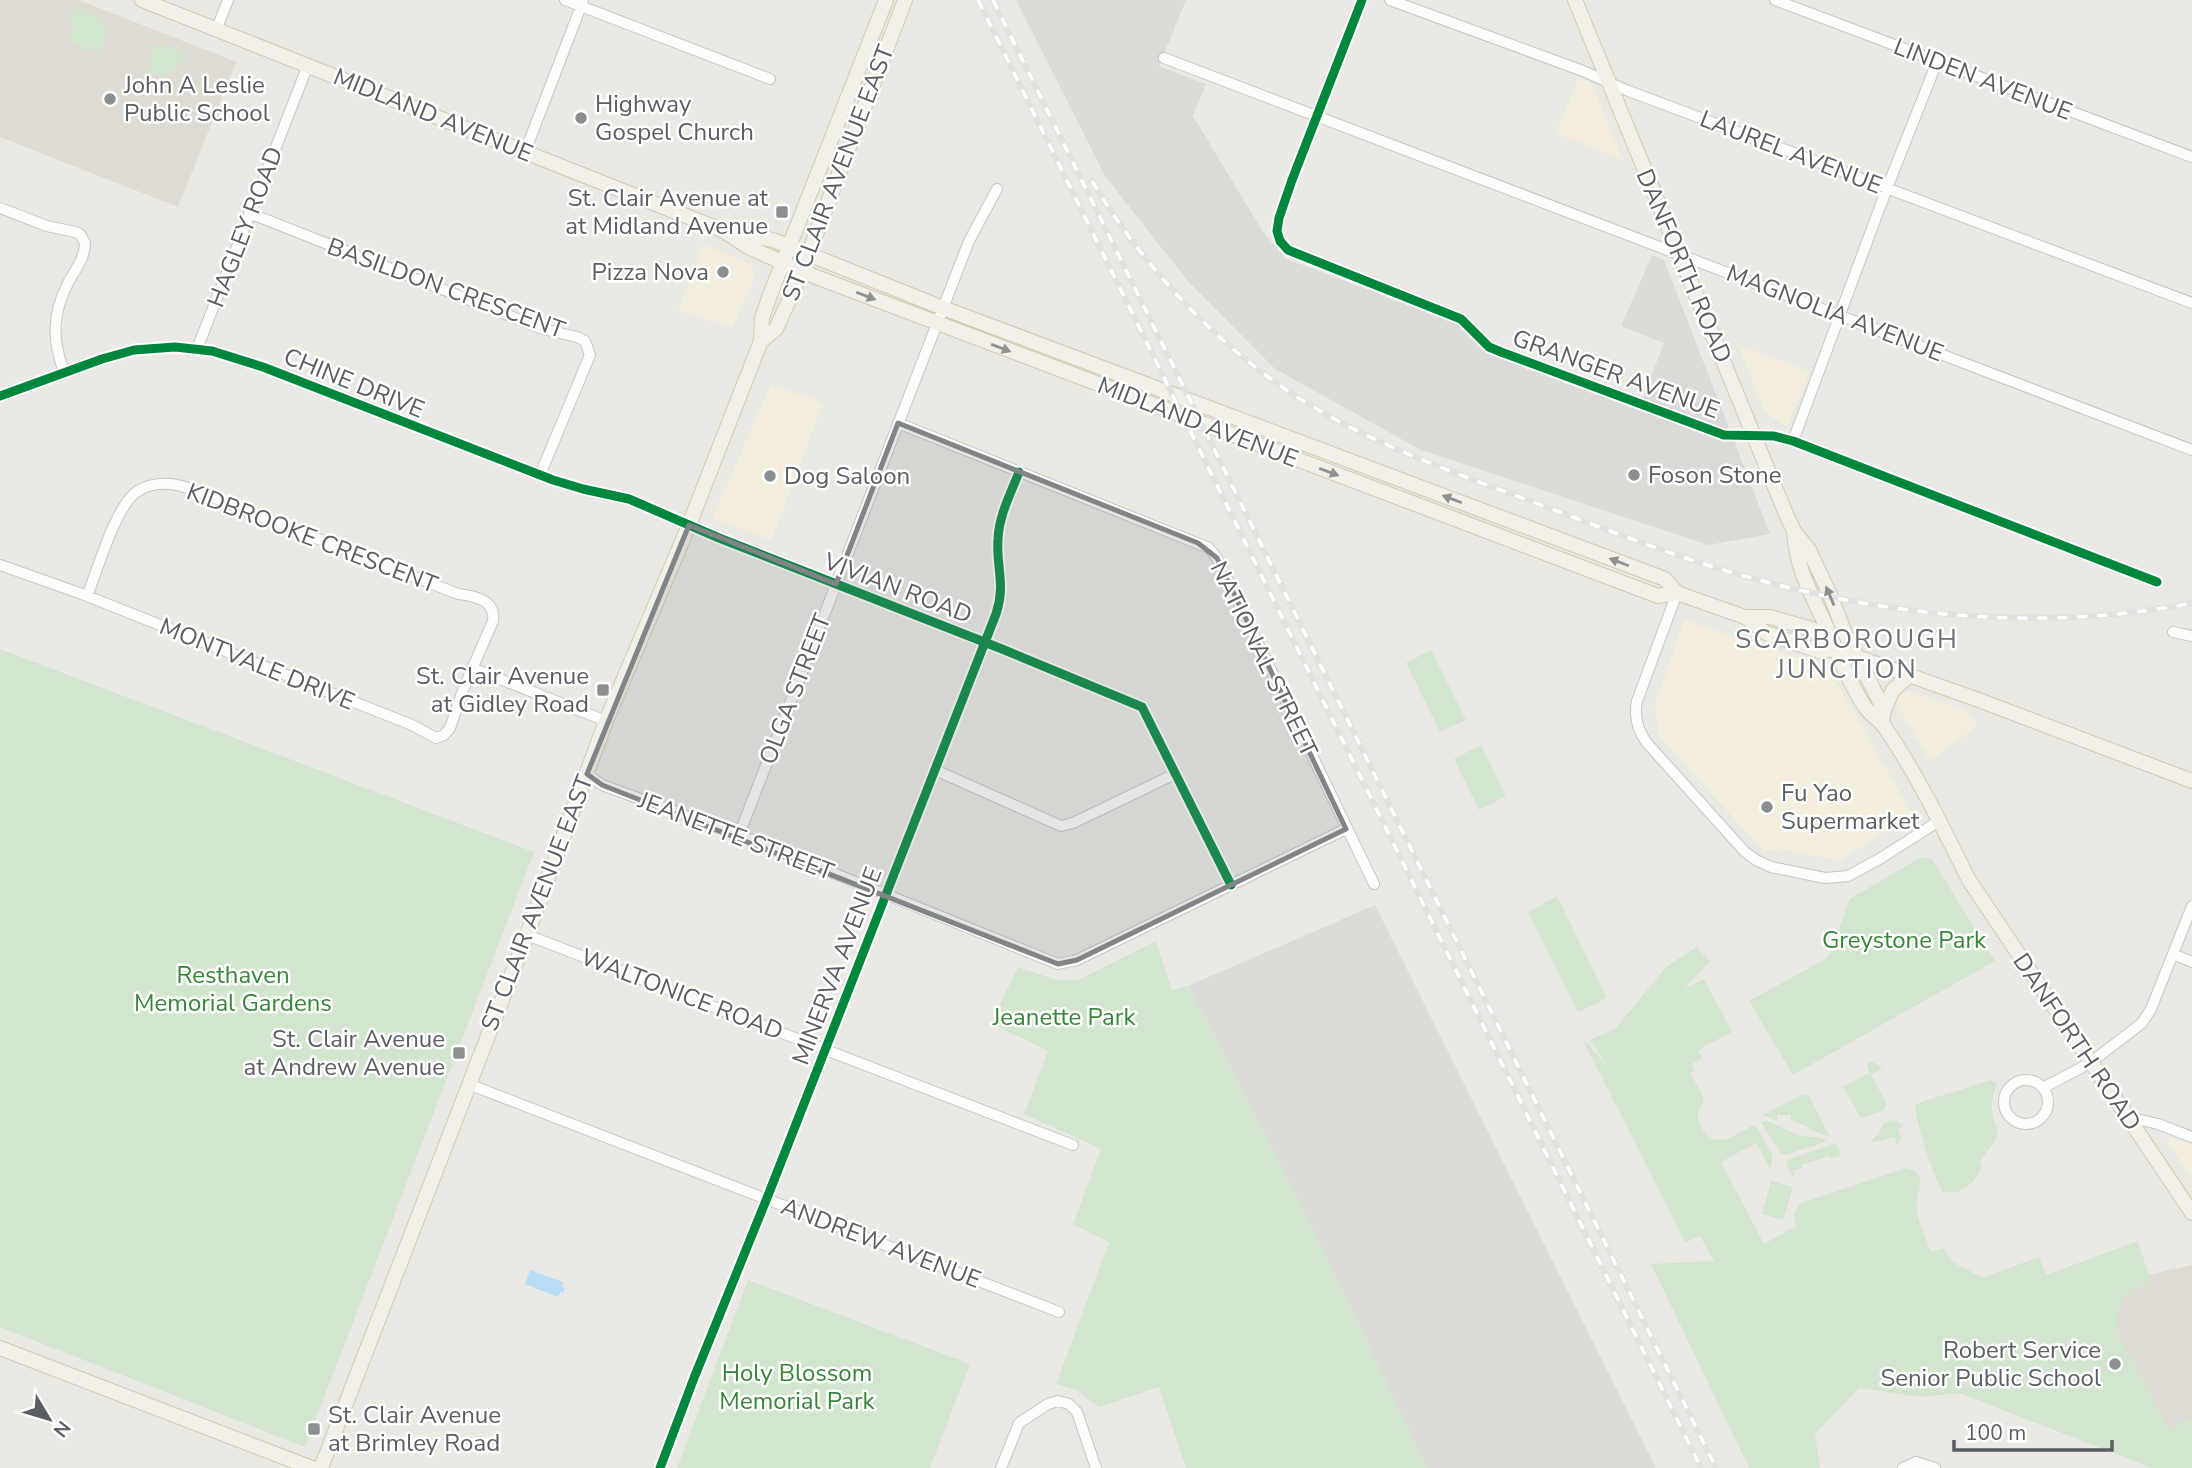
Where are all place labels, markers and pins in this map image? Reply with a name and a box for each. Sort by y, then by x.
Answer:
place label: John A Leslie Public School [123,69,270,129]
place label: Highway Gospel Church [595,88,754,148]
marker: John A Leslie Public School [102,91,118,107]
marker: Highway Gospel Church [573,110,589,126]
place label: St. Clair Avenue at at Midland Avenue [565,182,769,242]
marker: St. Clair Avenue at at Midland Avenue [774,204,790,220]
place label: Pizza Nova [591,256,709,288]
marker: Pizza Nova [715,264,731,280]
place label: Foson Stone [1648,459,1781,491]
place label: Dog Saloon [784,460,910,492]
marker: Foson Stone [1626,467,1642,483]
marker: Dog Saloon [762,468,778,484]
place label: St. Clair Avenue at Gidley Road [416,660,589,720]
marker: St. Clair Avenue at Gidley Road [595,682,611,698]
place label: Fu Yao Supermarket [1781,777,1920,837]
marker: Fu Yao Supermarket [1759,799,1775,815]
place label: St. Clair Avenue at Andrew Avenue [244,1023,445,1083]
marker: St. Clair Avenue at Andrew Avenue [451,1045,467,1061]
place label: Robert Service Senior Public School [1880,1334,2101,1394]
marker: Robert Service Senior Public School [2107,1356,2123,1372]
place label: St. Clair Avenue at Brimley Road [328,1399,501,1459]
marker: St. Clair Avenue at Brimley Road [306,1421,322,1437]

